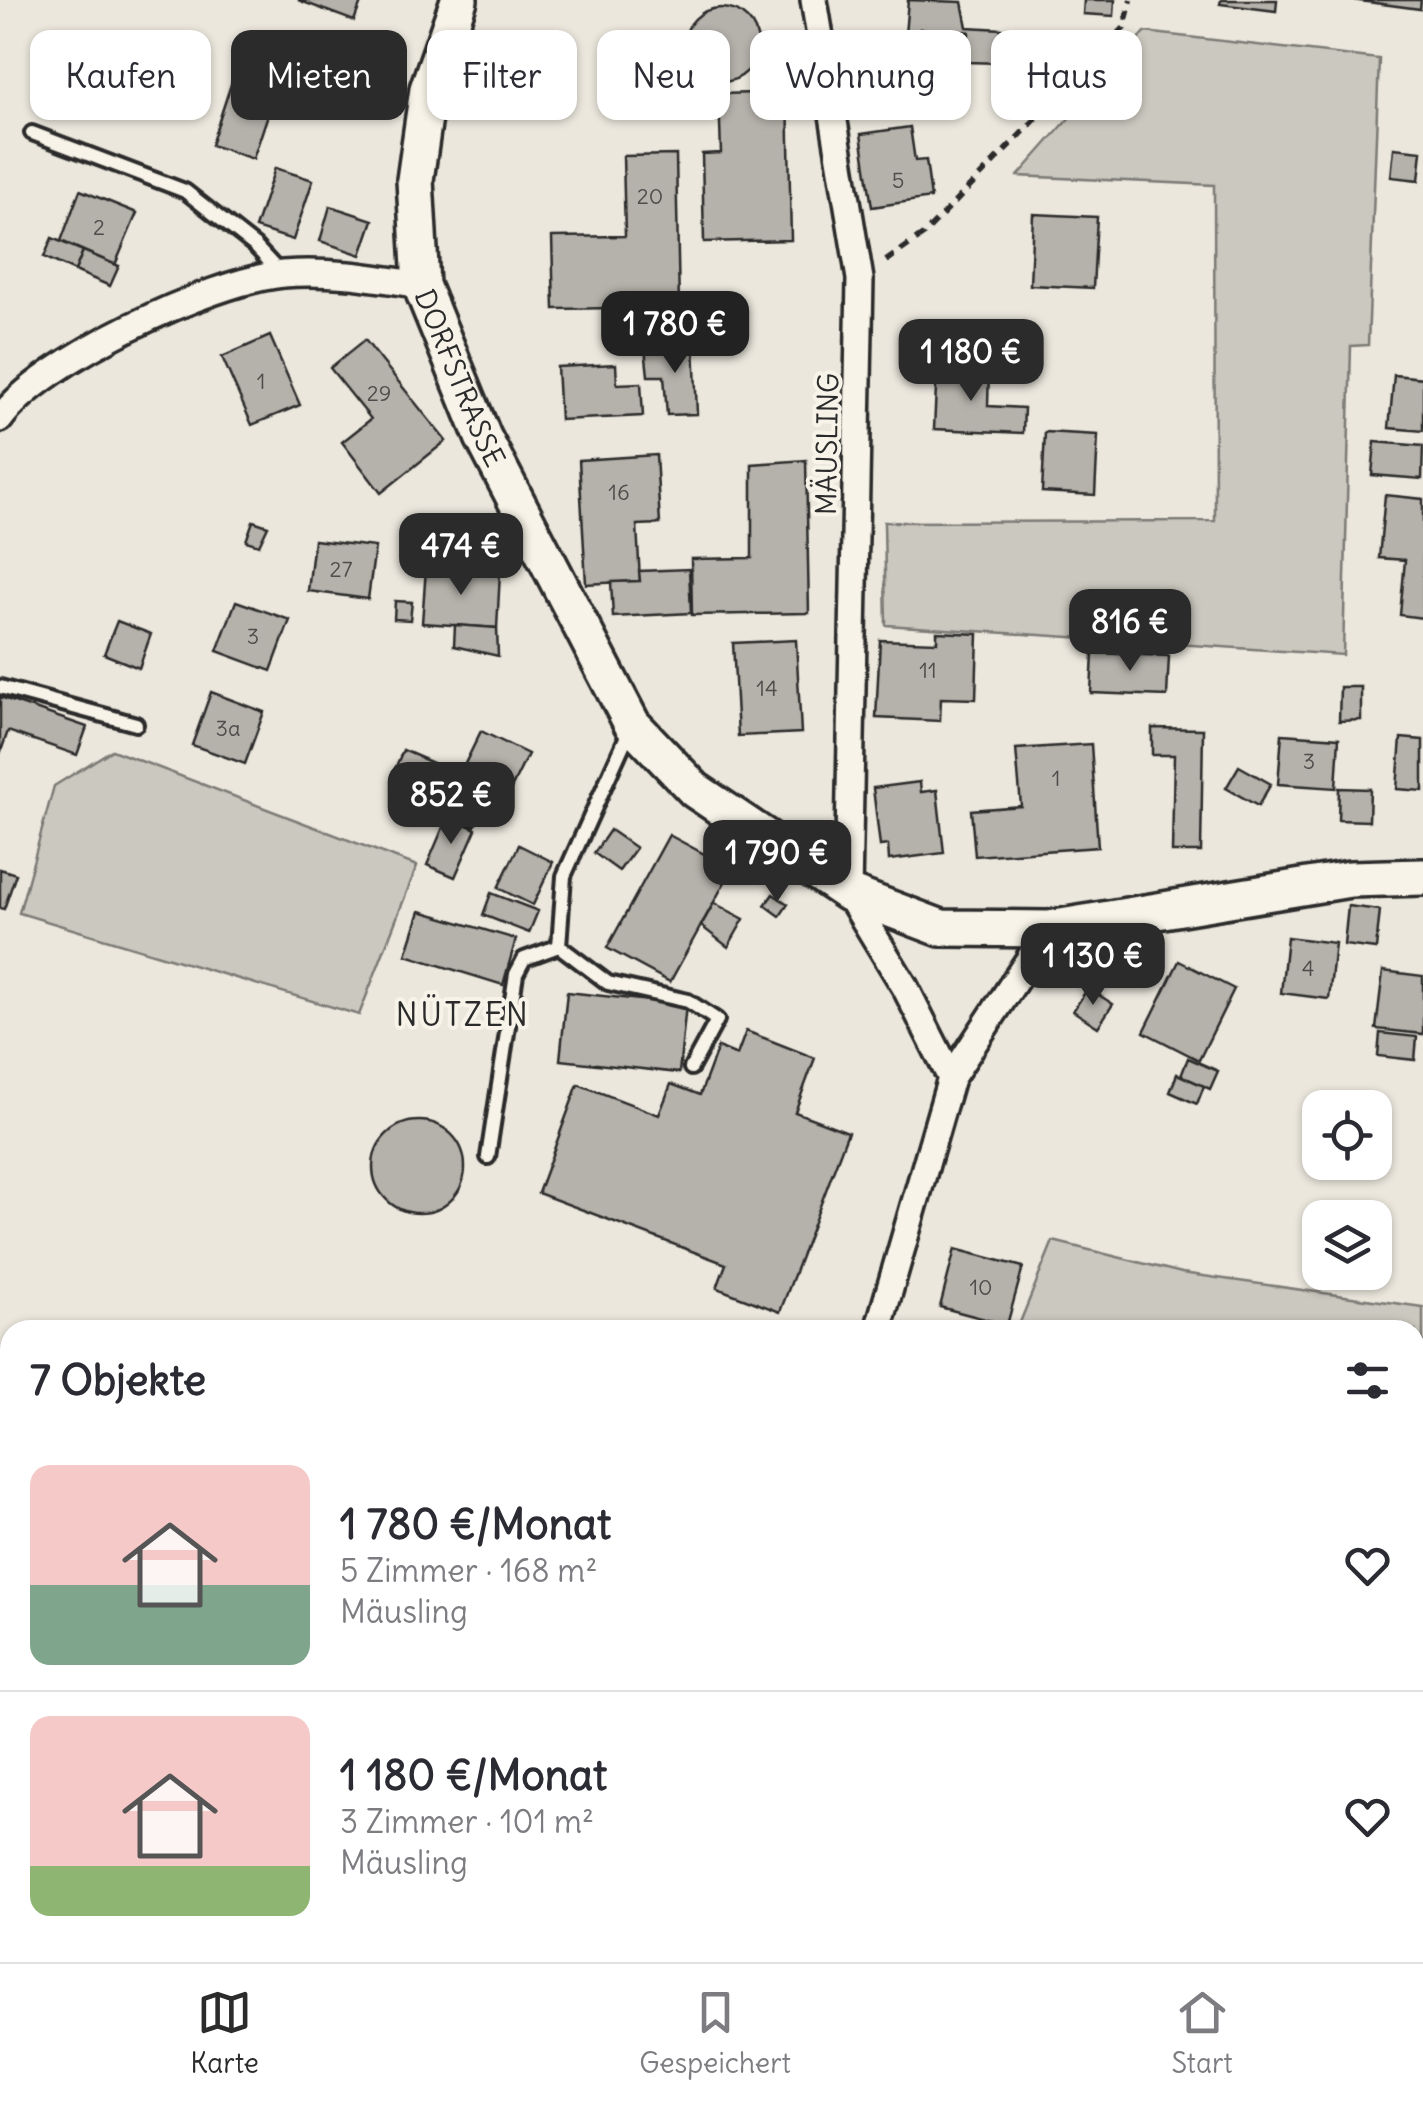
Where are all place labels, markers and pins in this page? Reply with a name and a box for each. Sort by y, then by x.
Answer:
pin: 1 780 € [583,291,767,376]
pin: 1 180 € [879,319,1063,404]
pin: 474 € [391,513,531,598]
pin: 816 € [1060,589,1200,674]
pin: 852 € [381,762,521,847]
pin: 1 790 € [685,820,869,905]
pin: 1 130 € [1001,923,1185,1008]

